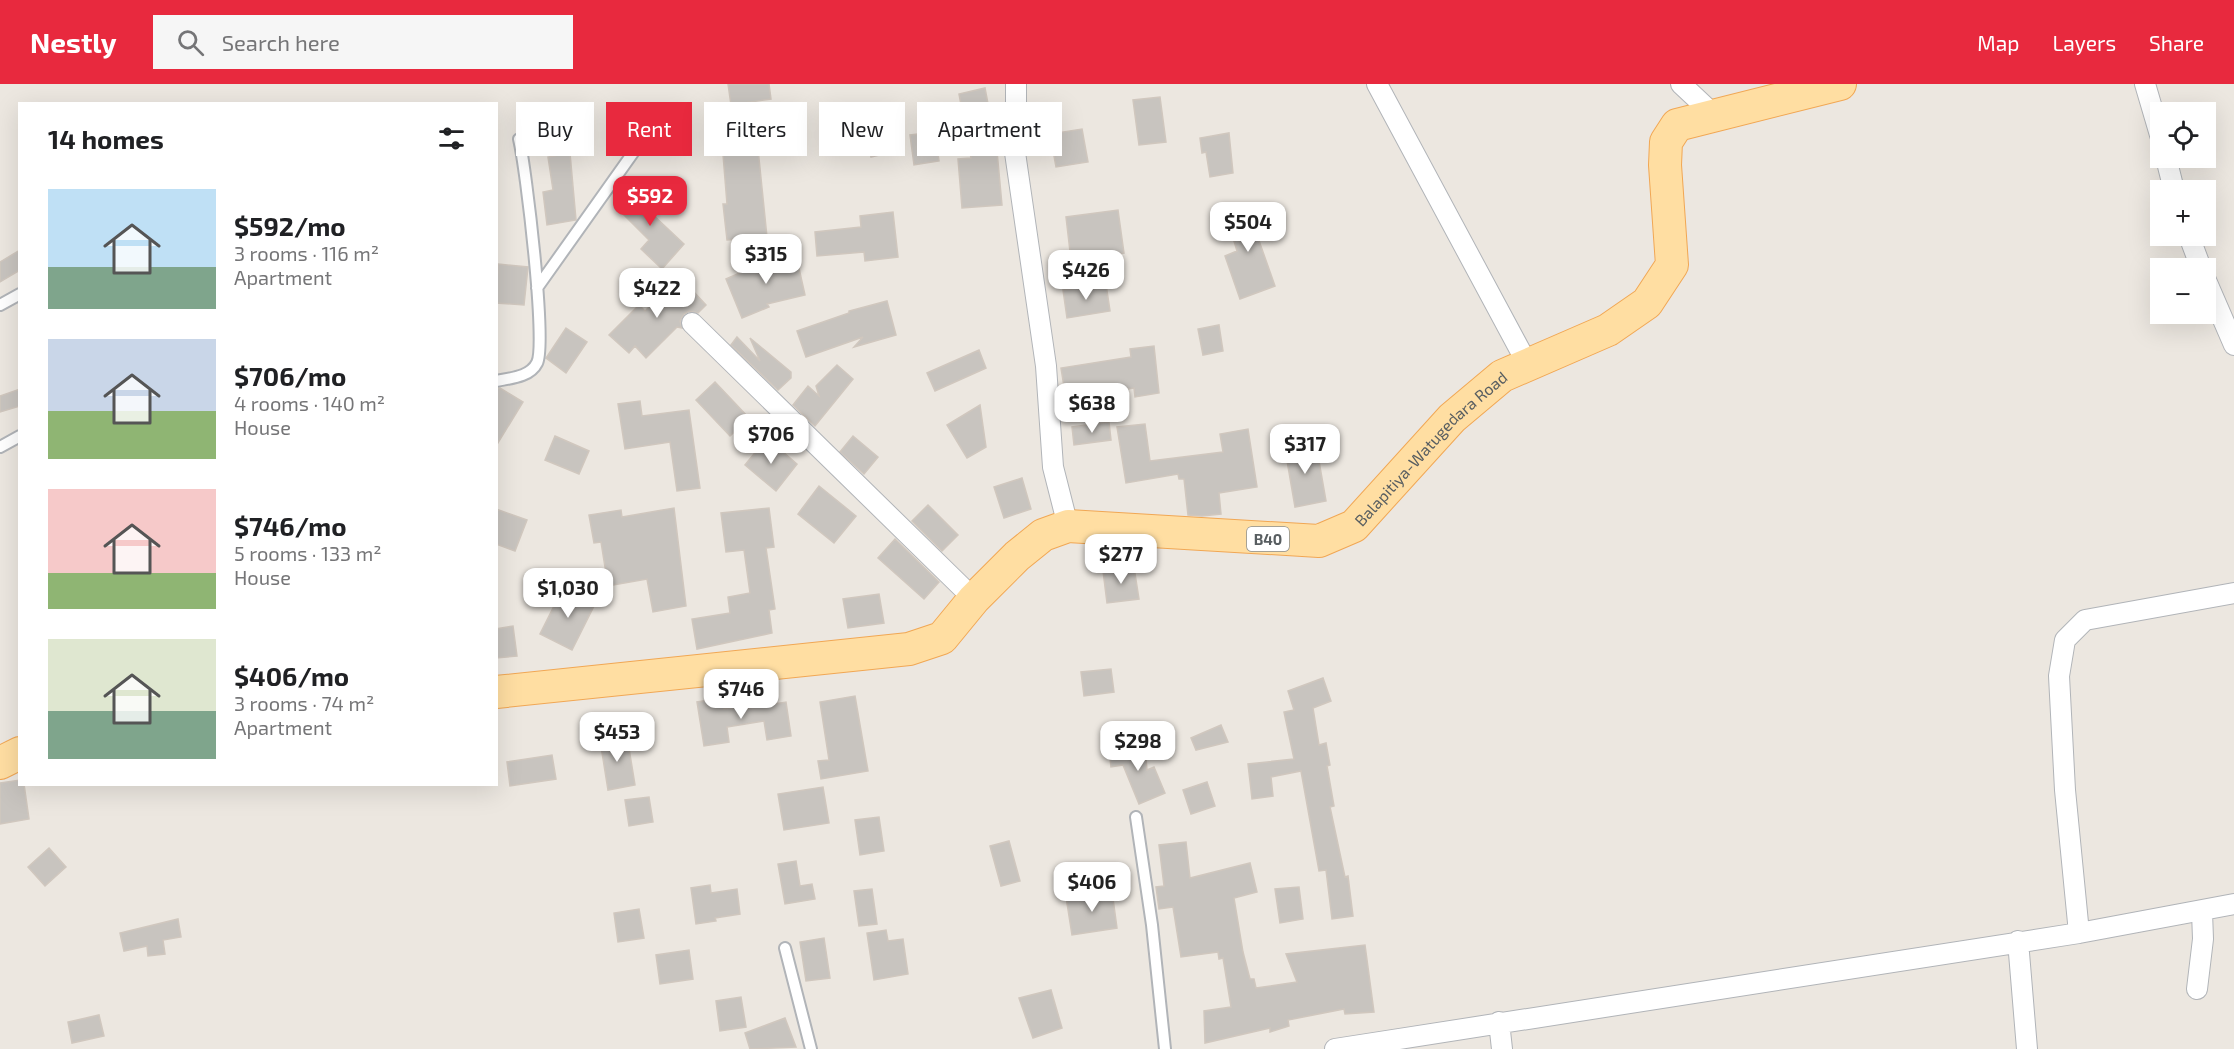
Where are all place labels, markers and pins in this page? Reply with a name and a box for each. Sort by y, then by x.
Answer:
pin: $592 [614,176,686,227]
pin: $504 [1212,202,1284,253]
pin: $315 [730,234,802,285]
pin: $426 [1050,250,1122,301]
pin: $422 [621,268,693,319]
pin: $638 [1056,383,1128,434]
pin: $706 [735,414,807,465]
pin: $317 [1269,424,1341,475]
pin: $277 [1085,534,1157,585]
pin: $1,030 [519,568,617,619]
pin: $746 [705,669,777,720]
pin: $453 [581,712,653,763]
pin: $298 [1102,721,1174,772]
pin: $406 [1056,862,1128,913]

